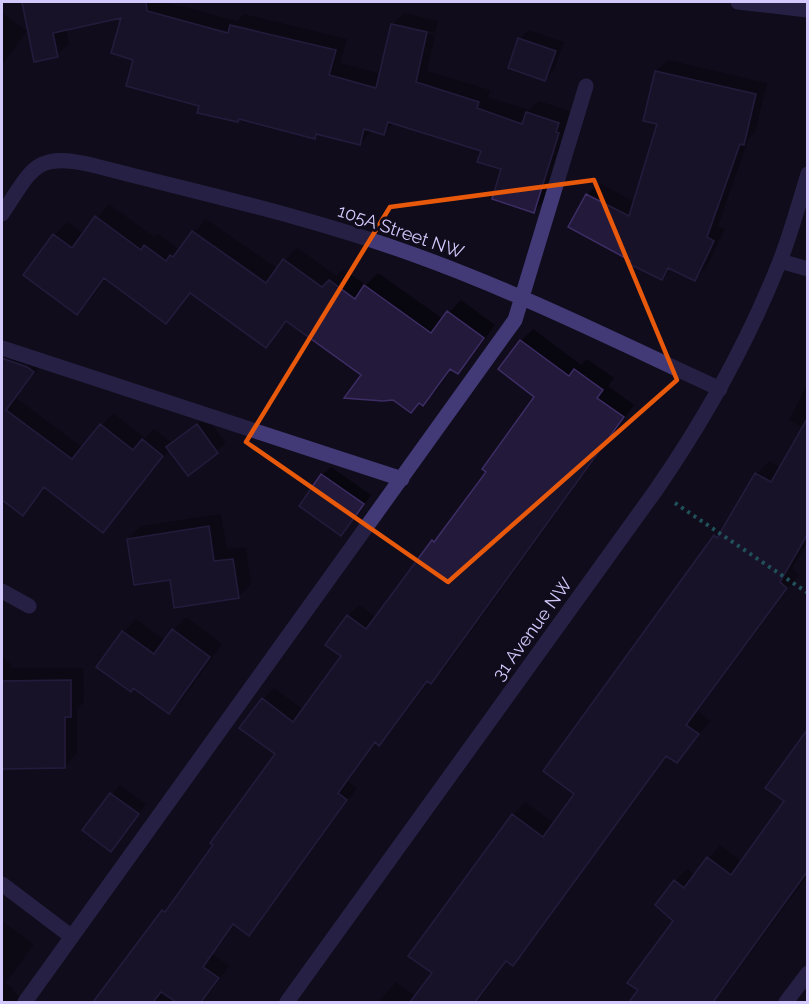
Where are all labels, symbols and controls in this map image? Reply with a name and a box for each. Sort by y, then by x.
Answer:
street label: 105A Street NW [335,200,467,262]
street label: 31 Avenue NW [488,573,576,684]

